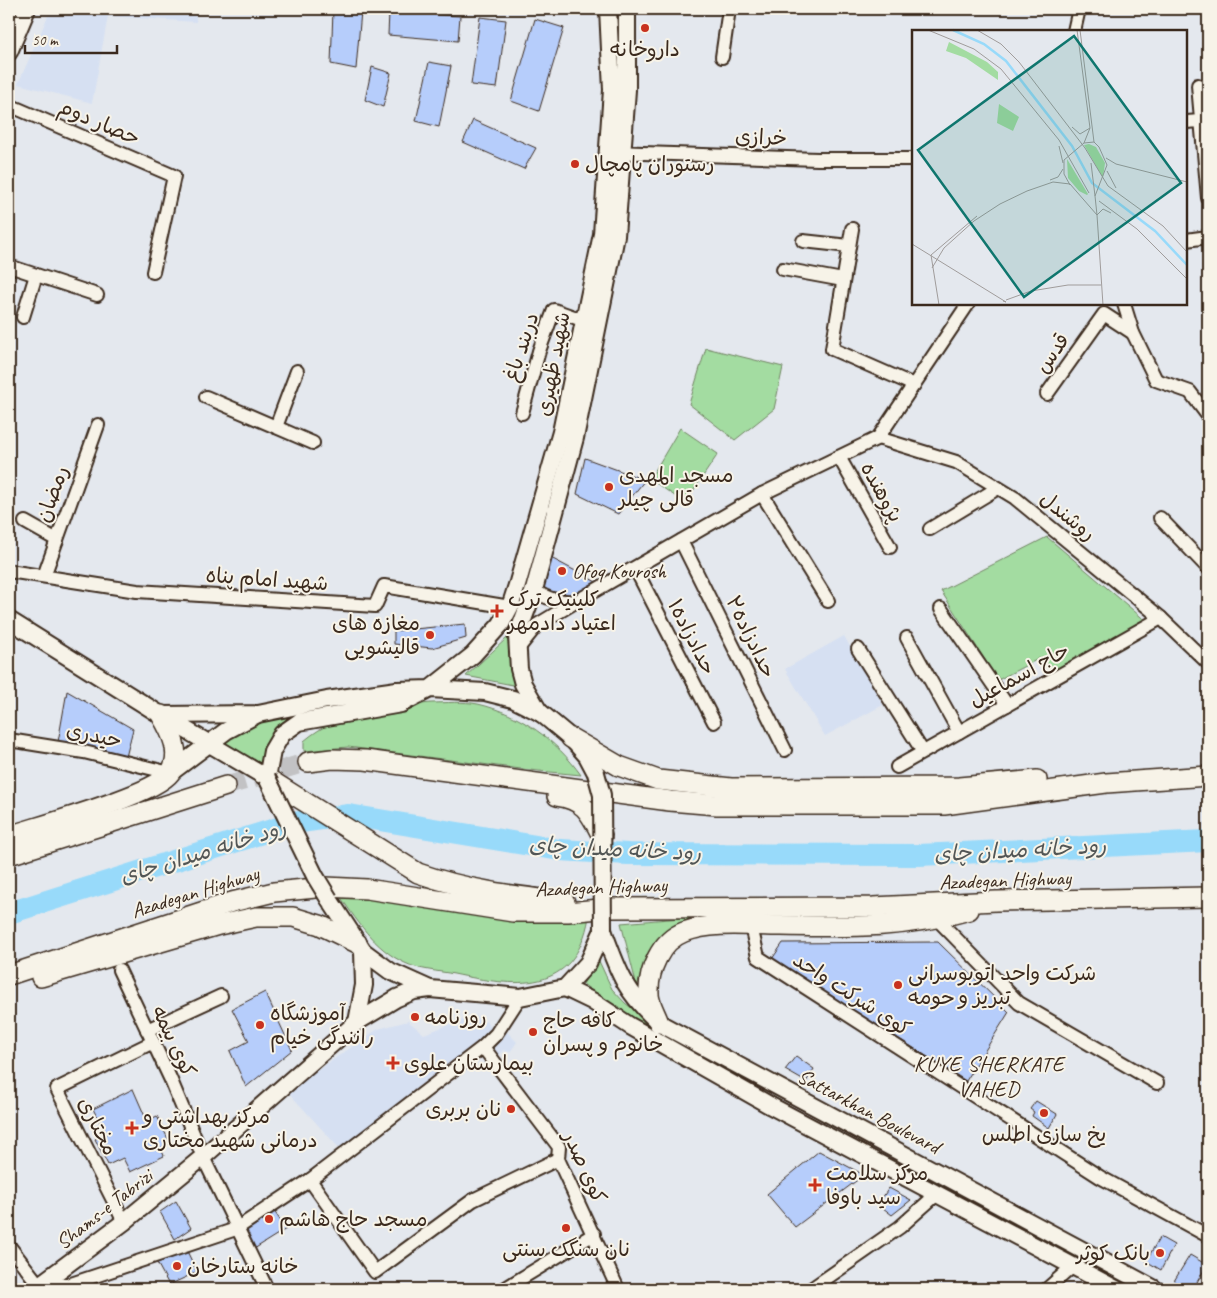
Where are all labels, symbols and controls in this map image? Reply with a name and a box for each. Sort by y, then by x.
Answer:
scale bar [25,22,118,54]
marker: داروخانه [639,22,651,34]
inset map [912,30,1187,305]
text: 50 m [32,31,59,50]
place label: داروخانه [610,36,680,63]
street label: حصار دوم [53,93,143,153]
street label: خرازی [734,123,788,151]
place label: رستوران پامچال [585,151,714,178]
marker: رستوران پامچال [569,158,581,170]
street label: دربند باغ [498,309,546,386]
street label: شهید ظهیری [530,310,576,418]
street label: قدس [1029,328,1075,378]
street label: پژوهنده [854,457,909,527]
street label: رمضان [30,462,74,526]
place label: مسجد المهدی قالی چیلر [617,462,733,513]
marker: مسجد المهدی قالی چیلر [603,481,615,493]
street label: روشندل [1035,486,1101,546]
place label: Ofoq Kourosh [572,558,667,584]
street label: شهید امام پناه [205,562,329,599]
marker: Ofoq Kourosh [556,565,568,577]
place label: کلینیک ترک اعتیاد دادمهر [506,586,616,636]
street label: حدادزاده۲ [720,591,782,681]
street label: حدادزاده۱ [662,594,722,678]
marker: کلینیک ترک اعتیاد دادمهر [490,604,504,618]
place label: مغازه های قالیشویی [332,610,420,661]
marker: مغازه های قالیشویی [424,629,436,641]
street label: حاج اسماعیل [964,637,1074,714]
street label: حیدری [64,716,124,754]
water label: رود خانه میدان چای [116,813,290,891]
water label: رود خانه میدان چای [528,831,702,867]
water label: رود خانه میدان چای [933,832,1107,868]
street label: Azadegan Highway [128,860,264,924]
street label: Azadegan Highway [939,865,1073,895]
street label: Azadegan Highway [535,872,669,902]
street label: کوی شرکت واحد [788,946,916,1042]
place label: شرکت واحد اتوبوسرانی تبریز و حومه [908,960,1096,1010]
marker: شرکت واحد اتوبوسرانی تبریز و حومه [892,979,904,991]
place label: آموزشگاه رانندگی خیام [270,1000,374,1053]
street label: کوی بیمه [146,1001,202,1081]
place label: روزنامه [425,1004,487,1030]
place label: کافه حاج‌ خانوم‌ و پسران [543,1007,663,1060]
marker: روزنامه [409,1011,421,1023]
marker: آموزشگاه رانندگی خیام [254,1019,266,1031]
marker: کافه حاج‌ خانوم‌ و پسران [527,1026,539,1038]
place label: بیمارستان علوی [404,1050,534,1077]
district label: KUYE SHERKATE VAHED [914,1050,1067,1103]
marker: بیمارستان علوی [386,1056,400,1070]
street label: Sattarkhan Boulevard [793,1062,948,1161]
street label: مختاری [72,1092,124,1160]
place label: نان بربری [426,1096,501,1122]
place label: مرکز بهداشتی و درمانی شهید مختاری [141,1103,318,1154]
marker: نان بربری [505,1103,517,1115]
marker: یخ سازی اطلس [1038,1107,1050,1119]
marker: مرکز بهداشتی و درمانی شهید مختاری [125,1121,139,1135]
place label: یخ سازی اطلس [982,1121,1106,1148]
street label: کوی صدر [557,1125,612,1207]
place label: مرکز سلامت سید باوفا [826,1160,928,1210]
street label: Shams-e Tabrizi [50,1161,160,1255]
marker: مرکز سلامت سید باوفا [808,1178,822,1192]
place label: مسجد حاج هاشم [279,1206,428,1235]
marker: مسجد حاج هاشم [263,1213,275,1225]
marker: نان سنگک سنتی [560,1222,572,1234]
place label: نان سنگک سنتی [502,1236,630,1263]
place label: بانک کوثر [1075,1240,1150,1266]
marker: بانک کوثر [1154,1247,1166,1259]
place label: خانه ستارخان [187,1253,299,1279]
marker: خانه ستارخان [171,1260,183,1272]

